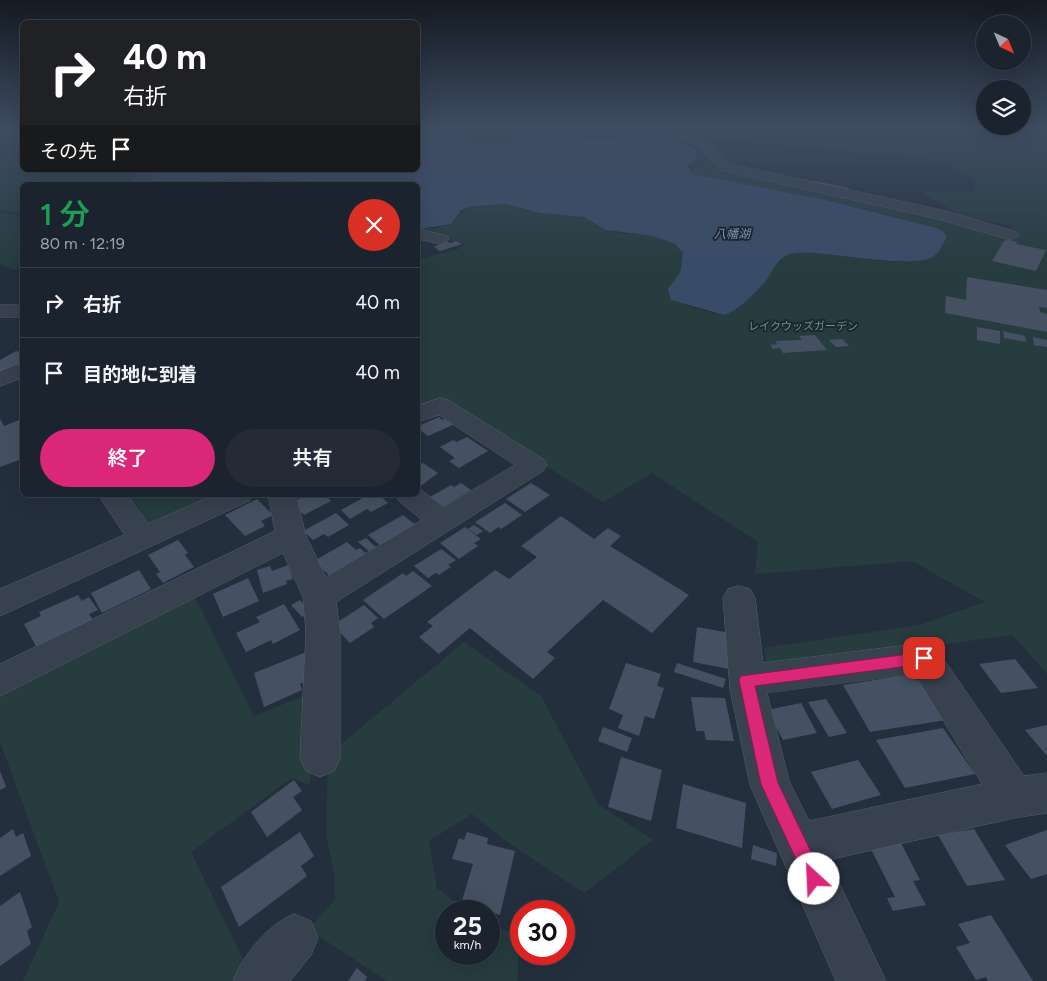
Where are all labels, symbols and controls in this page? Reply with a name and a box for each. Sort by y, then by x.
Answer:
north arrow [976,15,1031,70]
map controls [976,15,1031,135]
text: 40 m [123,36,207,78]
icon: right [40,40,105,105]
button: layers [976,80,1031,135]
text: 右折 [123,83,167,110]
icon: arrive [107,135,135,163]
text: その先 [40,140,97,163]
text: 1 分 [40,196,90,233]
button: close [348,199,400,251]
water label: 八幡湖 [714,227,752,241]
text: 80 m · 12:19 [40,234,125,253]
icon: right [40,289,68,317]
text: 40 m [355,291,400,314]
text: 右折 [83,293,121,316]
park label: レイクウッズガーデン [748,320,858,333]
icon: arrive [40,359,68,387]
text: 40 m [355,361,400,384]
text: 目的地に到着 [83,363,197,386]
button: 終了 [40,429,215,487]
button: 共有 [225,429,400,487]
pin [903,637,945,679]
icon: arrive [910,644,938,672]
position arrow [787,852,839,904]
speed limit sign: 30 [510,900,575,965]
text: 25 [453,911,482,941]
text: km/h [454,938,481,952]

